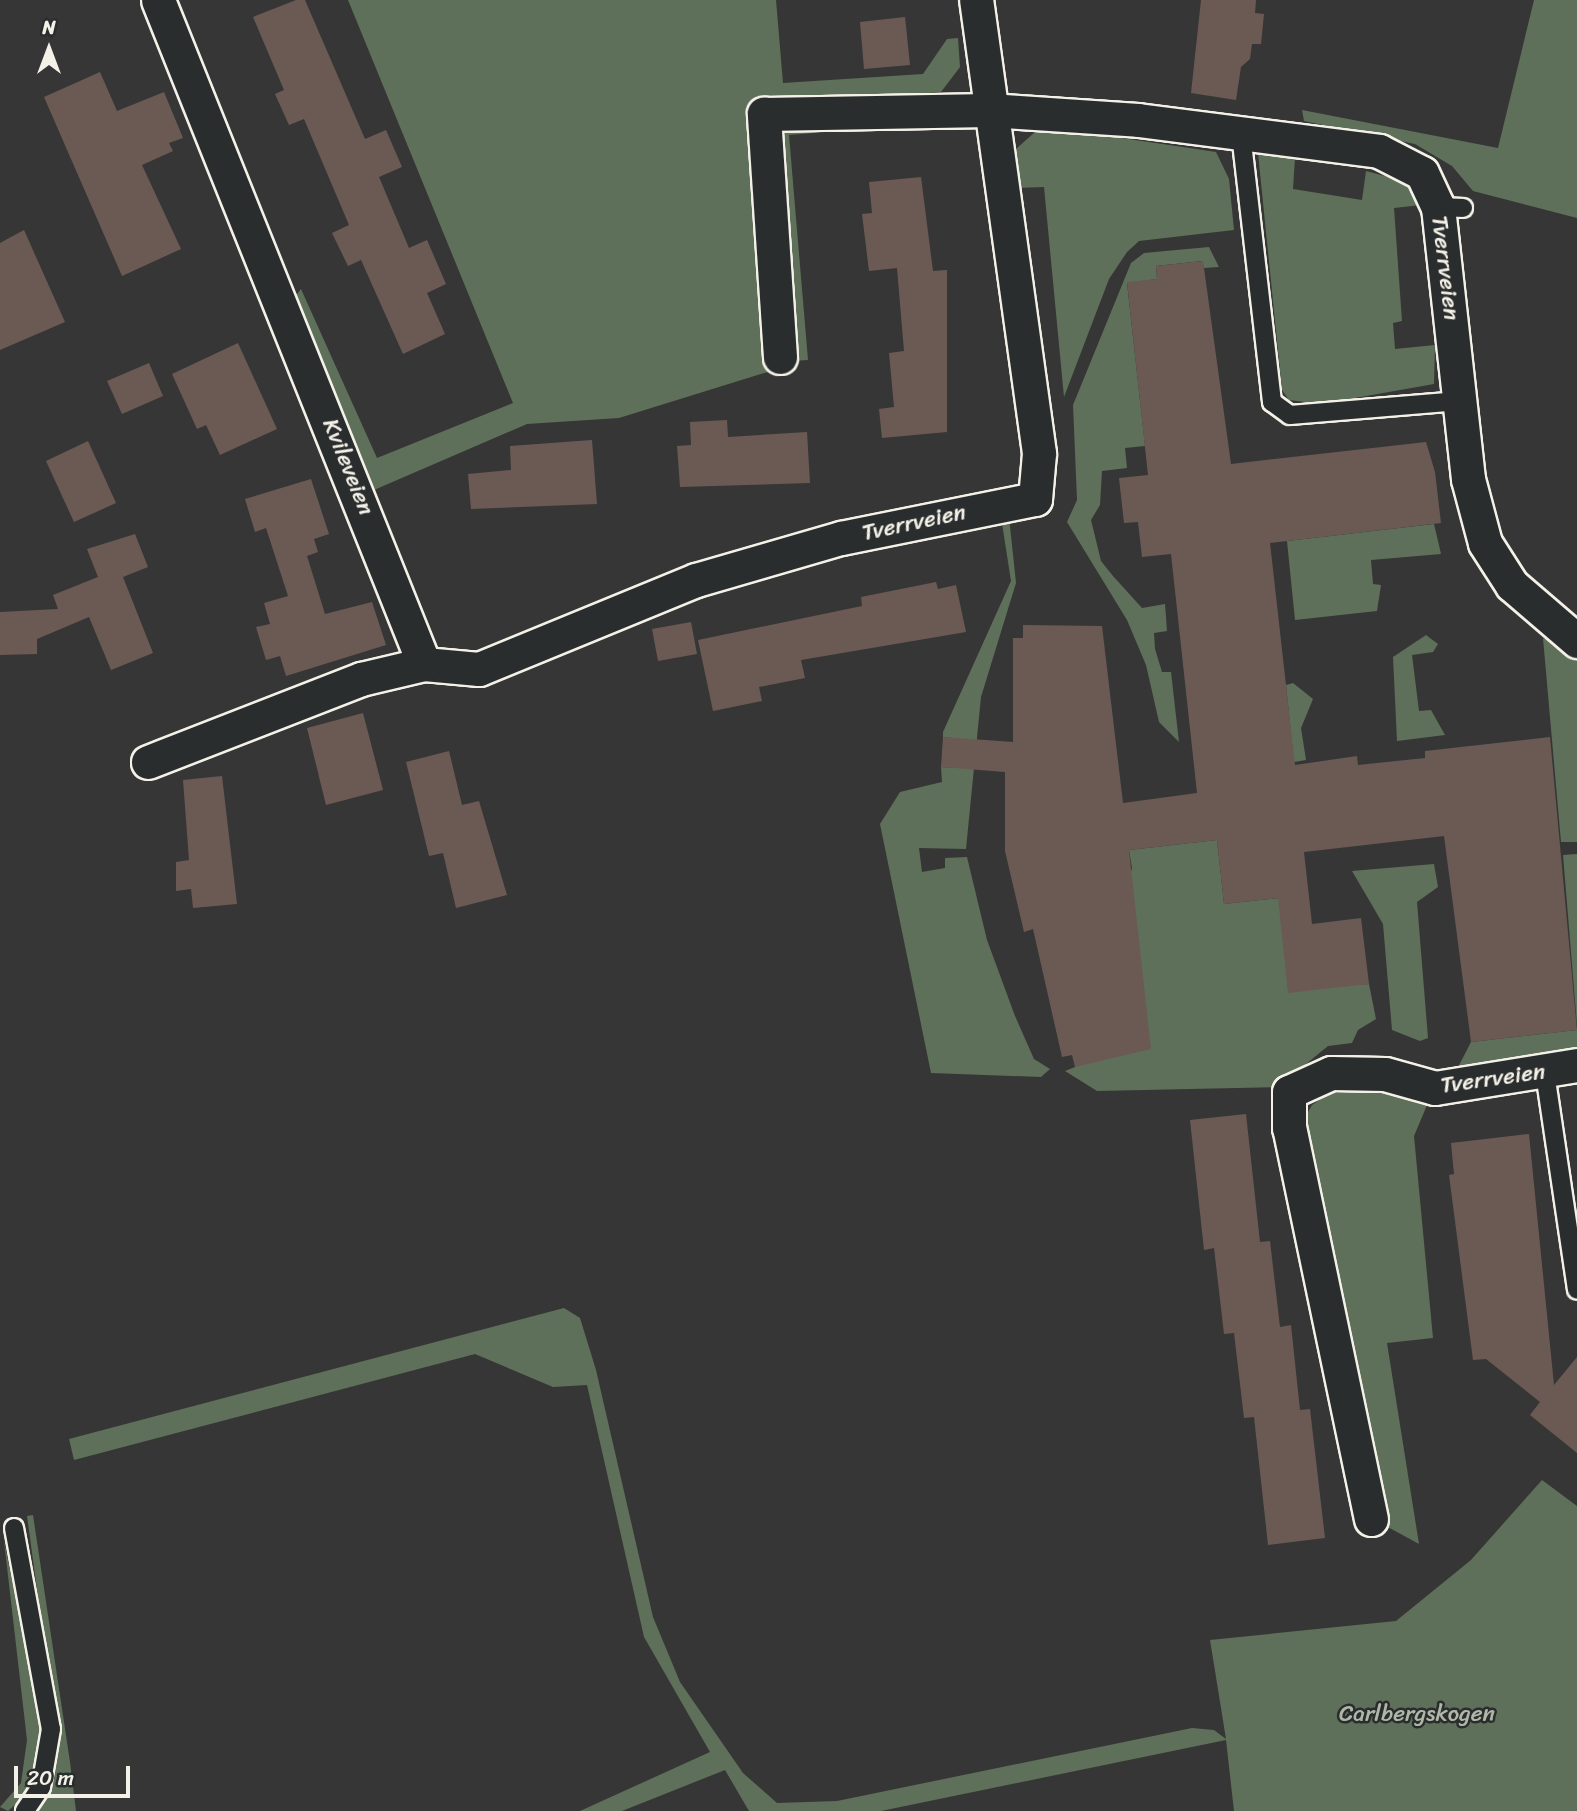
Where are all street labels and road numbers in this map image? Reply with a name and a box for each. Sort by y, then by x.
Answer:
street label: Tverrveien [1425,214,1465,322]
street label: Kvileveien [316,415,380,519]
street label: Tverrveien [860,499,968,547]
street label: Tverrveien [1439,1058,1547,1100]

